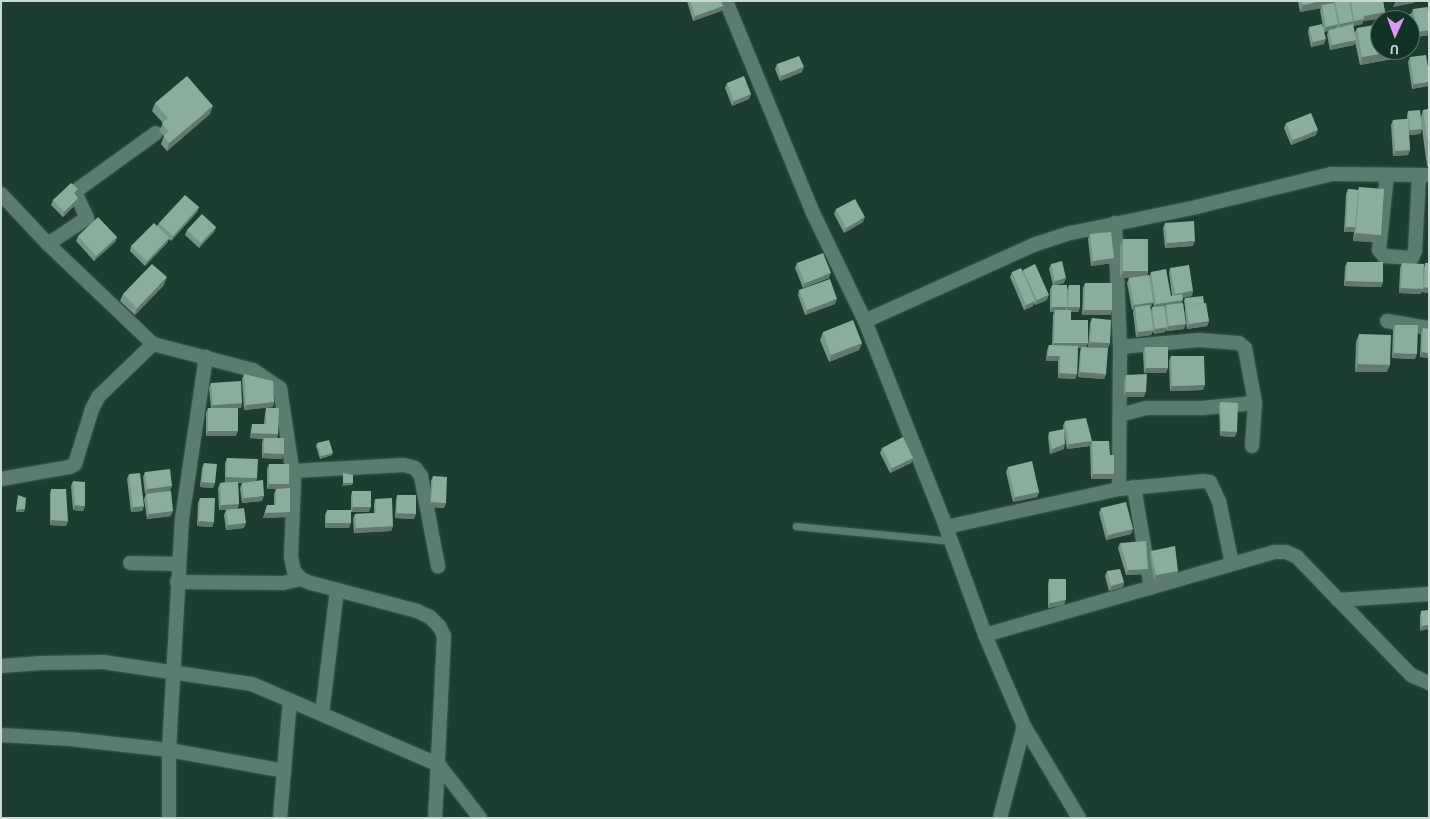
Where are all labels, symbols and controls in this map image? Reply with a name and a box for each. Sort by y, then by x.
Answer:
north arrow [1370,10,1420,60]
text: U [1390,42,1399,56]

